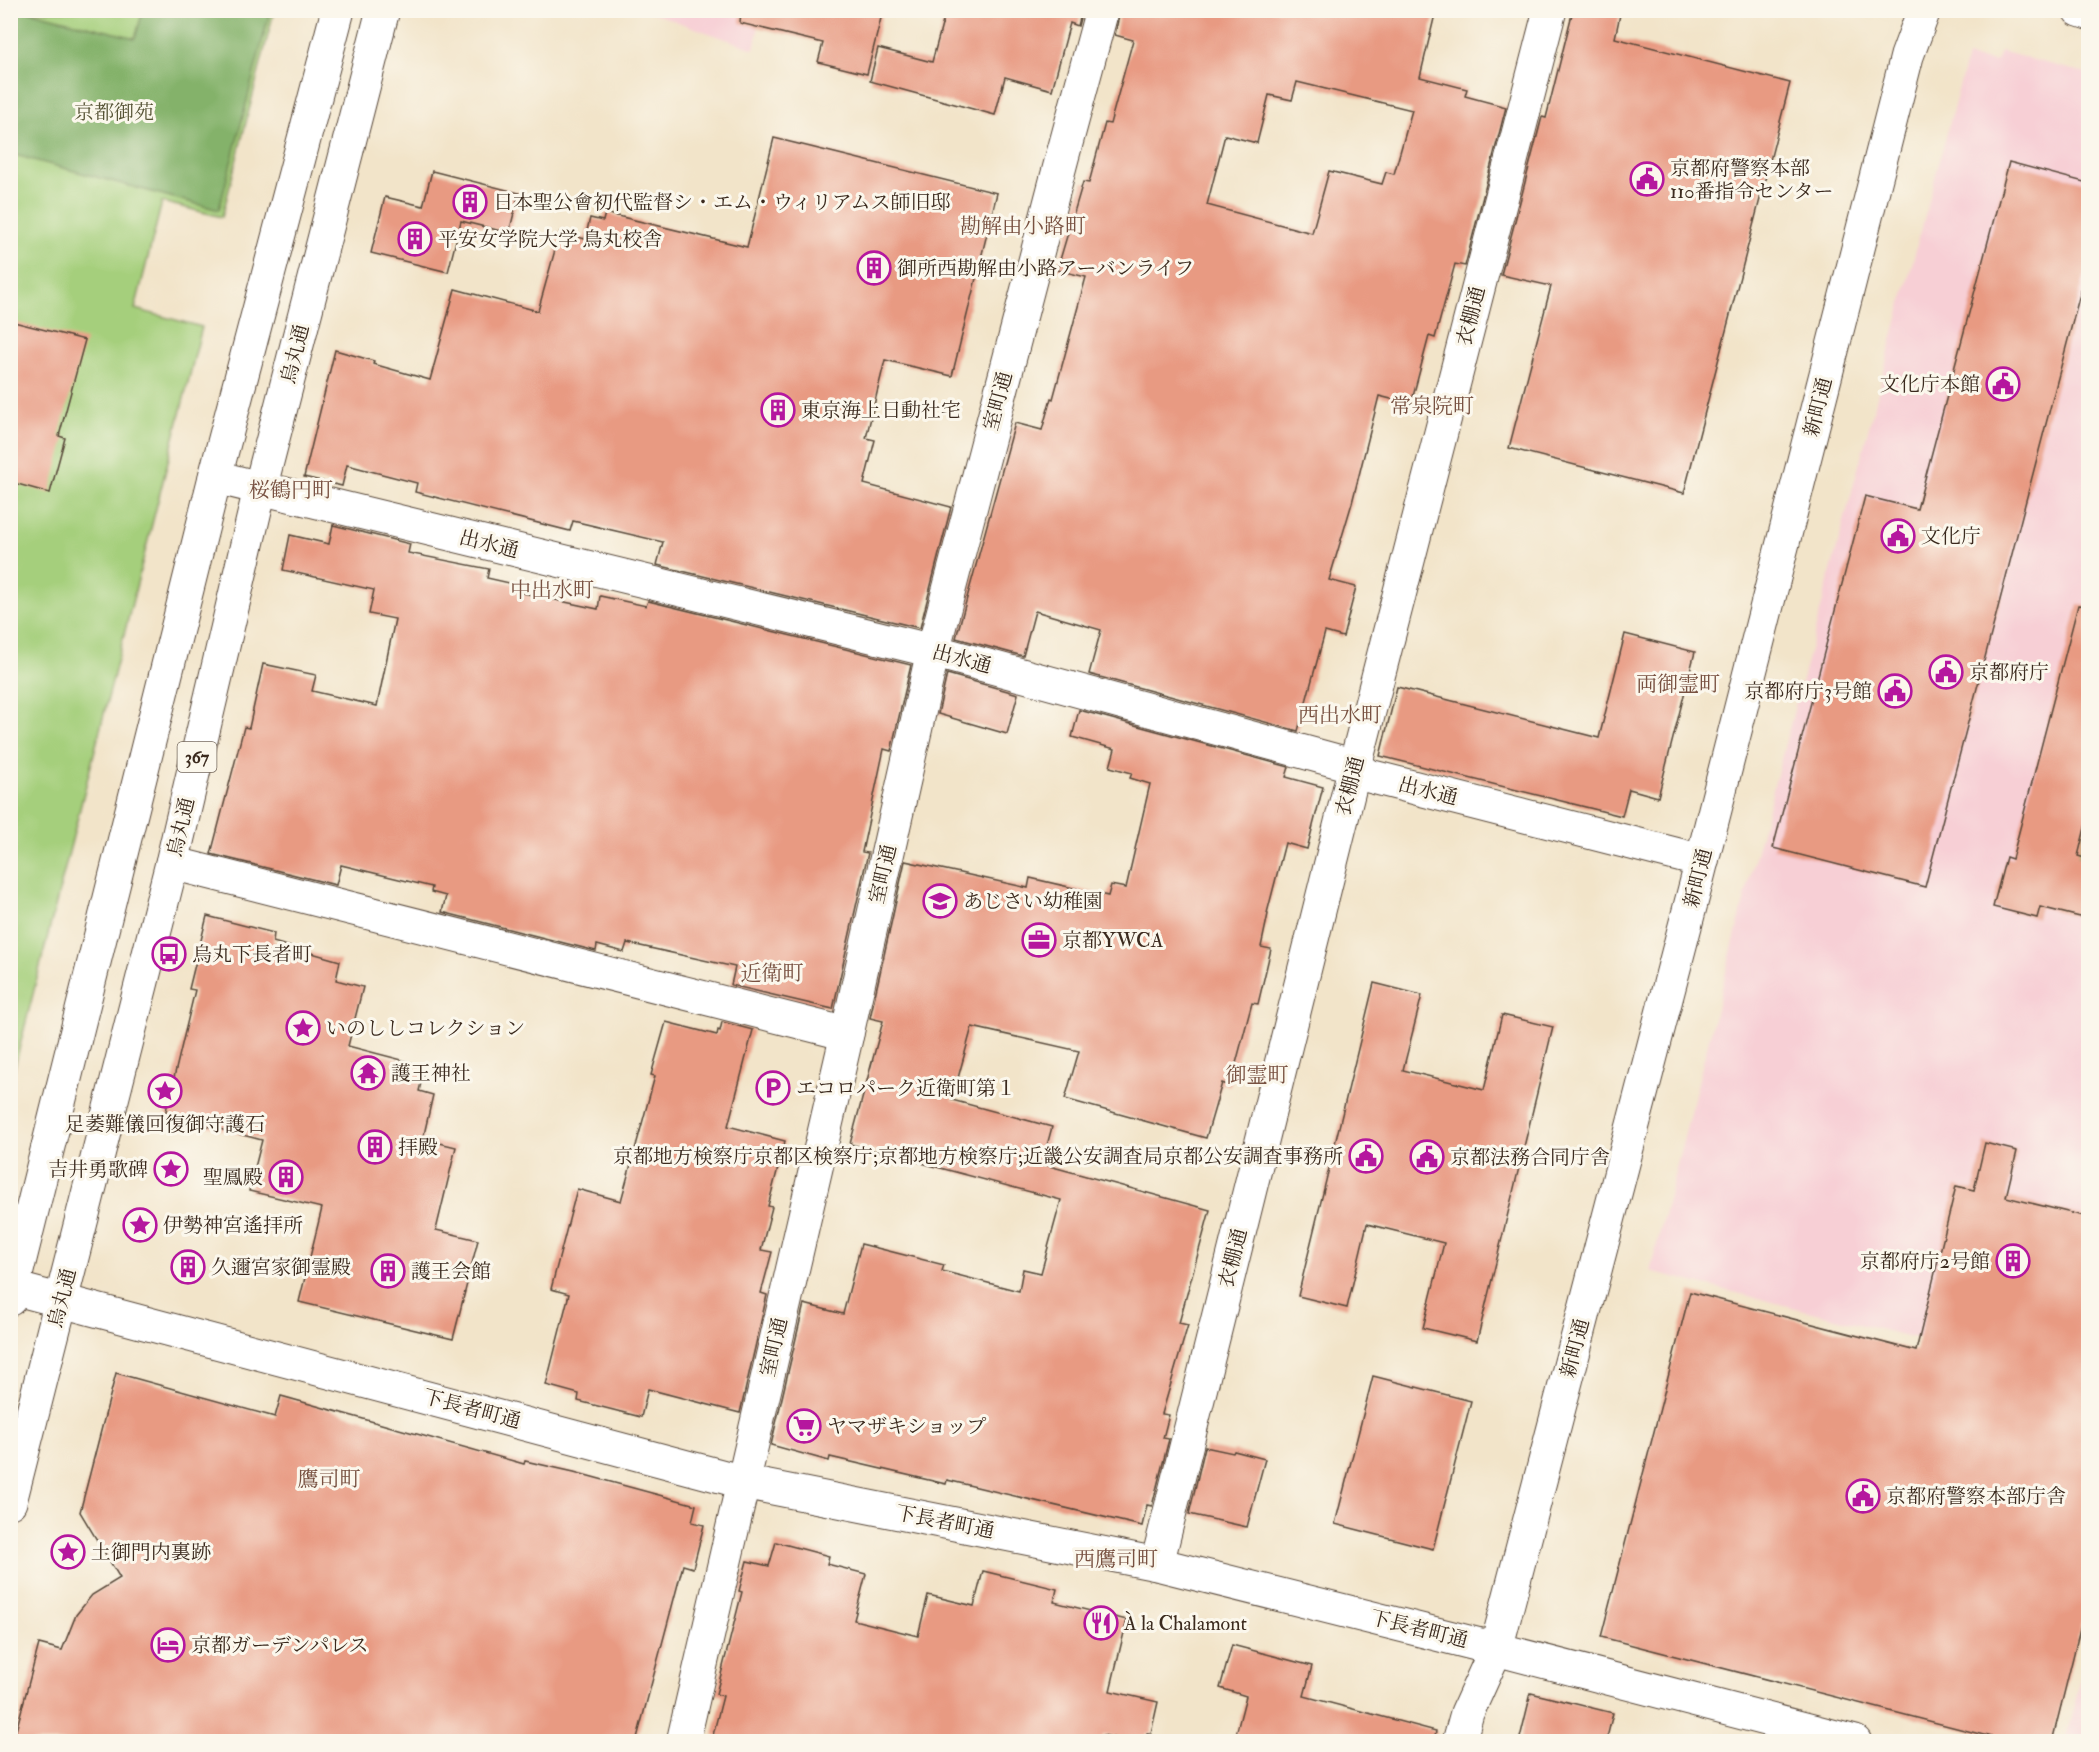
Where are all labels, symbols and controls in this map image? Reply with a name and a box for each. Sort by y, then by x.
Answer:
park label: 京都御苑 [74,100,154,125]
place label: 京都府警察本部 110番指令センター [1670,156,1834,204]
public building icon: 京都府警察本部 110番指令センター [1629,161,1665,197]
building icon: 日本聖公會初代監督シ・エム・ウィリアムス師旧邸 [452,184,488,220]
place label: 日本聖公會初代監督シ・エム・ウィリアムス師旧邸 [493,190,950,215]
district label: 勘解由小路町 [960,213,1086,240]
building icon: 平安女学院大学 鳥丸校舎 [397,221,433,257]
place label: 平安女学院大学 鳥丸校舎 [438,227,662,252]
building icon: 御所西勘解由小路アーバンライフ [856,250,892,286]
place label: 御所西勘解由小路アーバンライフ [897,256,1194,281]
street label: 衣棚通 [1452,284,1490,348]
street label: 烏丸通 [276,322,314,386]
public building icon: 文化庁本館 [1985,366,2021,402]
street label: 室町通 [978,369,1018,433]
place label: 文化庁本館 [1880,372,1980,397]
street label: 新町通 [1799,375,1837,439]
building icon: 東京海上日動社宅 [760,392,796,428]
district label: 常泉院町 [1390,393,1474,420]
place label: 東京海上日動社宅 [801,398,961,423]
district label: 桜鶴円町 [249,477,333,504]
public building icon: 文化庁 [1880,518,1916,554]
place label: 文化庁 [1921,524,1981,549]
street label: 出水通 [457,525,521,563]
district label: 中出水町 [510,577,594,604]
street label: 出水通 [930,639,994,679]
public building icon: 京都府庁 [1928,654,1964,690]
place label: 京都府庁 [1969,660,2049,685]
district label: 両御霊町 [1636,671,1720,698]
public building icon: 京都府庁3号館 [1877,673,1913,709]
place label: 京都府庁3号館 [1744,679,1872,704]
district label: 西出水町 [1298,702,1382,729]
road number: 367 [178,742,216,772]
street label: 衣棚通 [1331,754,1369,818]
street label: 出水通 [1396,772,1460,810]
street label: 烏丸通 [162,795,200,859]
street label: 室町通 [864,842,902,906]
street label: 新町通 [1679,846,1717,910]
school or university icon: あじさい幼稚園 [922,883,958,919]
place label: あじさい幼稚園 [963,889,1103,914]
office icon: 京都YWCA [1021,922,1057,958]
place label: 京都YWCA [1062,928,1164,953]
bus stop icon: 烏丸下長者町 [151,936,187,972]
place label: 烏丸下長者町 [192,942,312,967]
district label: 近衛町 [741,960,804,987]
place icon: いのししコレクション [285,1010,321,1046]
place label: いのししコレクション [326,1016,525,1041]
temple icon: 護王神社 [350,1055,386,1091]
place label: 護王神社 [391,1061,471,1086]
district label: 御霊町 [1226,1062,1289,1089]
parking icon: エコロパーク近衛町第１ [755,1070,791,1106]
place icon: 足萎難儀回復御守護石 [147,1073,183,1109]
place label: エコロパーク近衛町第１ [796,1076,1016,1101]
place label: 足萎難儀回復御守護石 [65,1112,265,1137]
building icon: 拝殿 [357,1129,393,1165]
place label: 拝殿 [398,1135,438,1160]
public building icon: 京都地方検察庁京都区検察庁;京都地方検察庁;近畿公安調査局京都公安調査事務所 [1348,1138,1384,1174]
public building icon: 京都法務合同庁舎 [1409,1139,1445,1175]
place label: 京都地方検察庁京都区検察庁;京都地方検察庁;近畿公安調査局京都公安調査事務所 [613,1144,1343,1169]
place label: 京都法務合同庁舎 [1450,1145,1610,1170]
place icon: 吉井勇歌碑 [153,1151,189,1187]
place label: 吉井勇歌碑 [48,1157,148,1182]
building icon: 聖鳳殿 [268,1159,304,1195]
place label: 聖鳳殿 [203,1165,263,1190]
place icon: 伊勢神宮遙拝所 [122,1207,158,1243]
place label: 伊勢神宮遙拝所 [163,1213,303,1238]
street label: 衣棚通 [1214,1226,1252,1290]
building icon: 京都府庁2号館 [1995,1243,2031,1279]
building icon: 久邇宮家御霊殿 [170,1249,206,1285]
place label: 京都府庁2号館 [1860,1249,1990,1274]
building icon: 護王会館 [370,1253,406,1289]
place label: 久邇宮家御霊殿 [211,1255,351,1280]
place label: 護王会館 [411,1259,491,1284]
street label: 烏丸通 [43,1266,81,1330]
street label: 室町通 [755,1315,793,1379]
street label: 新町通 [1555,1316,1595,1380]
street label: 下長者町通 [420,1384,524,1434]
supermarket icon: ヤマザキショップ [786,1408,822,1444]
place label: ヤマザキショップ [827,1414,986,1439]
district label: 鷹司町 [298,1466,361,1493]
public building icon: 京都府警察本部庁舎 [1845,1478,1881,1514]
place label: 京都府警察本部庁舎 [1886,1484,2066,1509]
street label: 下長者町通 [894,1500,996,1544]
place icon: 土御門内裏跡 [50,1534,86,1570]
place label: 土御門内裏跡 [91,1540,211,1565]
district label: 西鷹司町 [1074,1546,1158,1573]
restaurant icon: À la Chalamont [1083,1605,1119,1641]
street label: 下長者町通 [1367,1605,1471,1653]
place label: À la Chalamont [1123,1611,1247,1636]
hotel icon: 京都ガーデンパレス [150,1627,186,1663]
place label: 京都ガーデンパレス [191,1633,369,1658]

